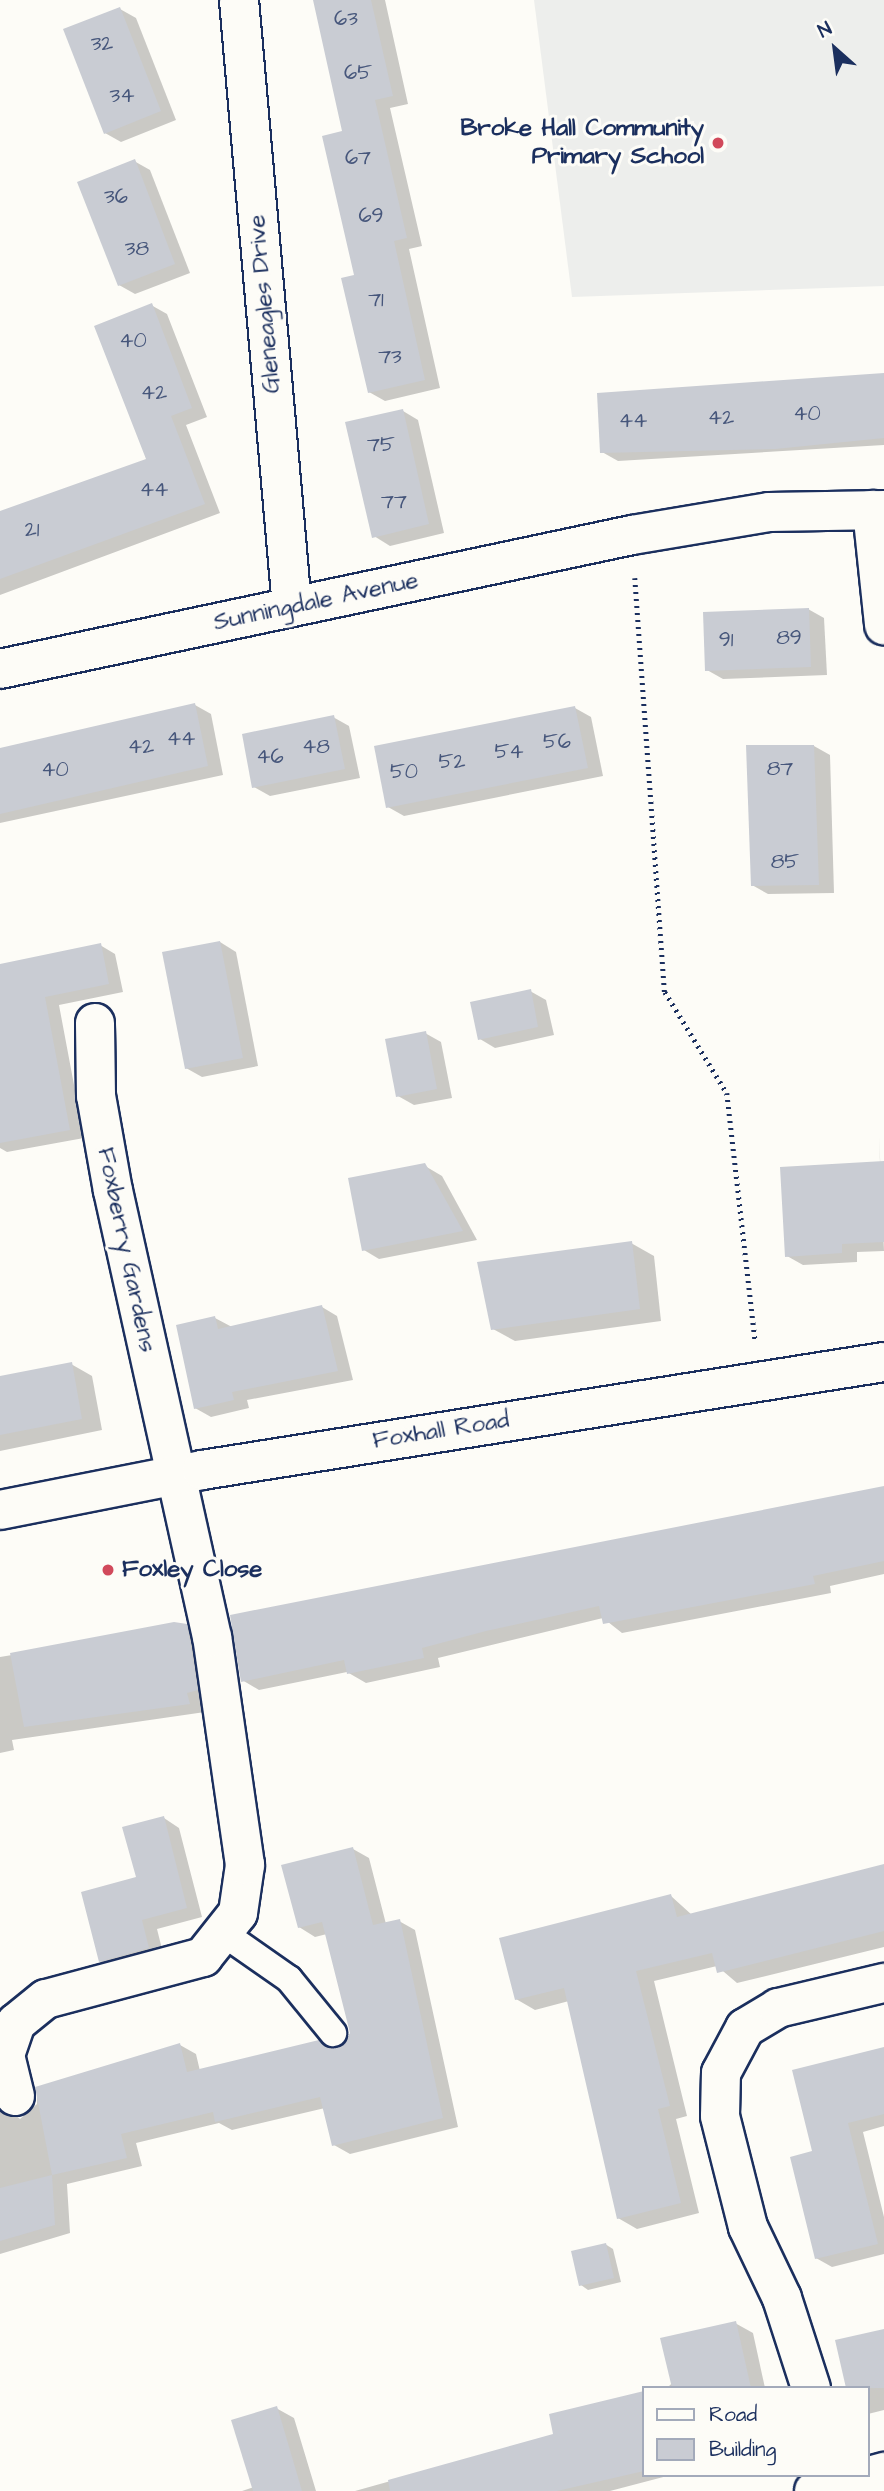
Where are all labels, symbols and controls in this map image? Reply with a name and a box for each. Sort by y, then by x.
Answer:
house number: 63 [334,6,358,32]
north arrow [800,14,870,84]
text: N [813,15,837,45]
house number: 32 [91,31,113,57]
house number: 65 [344,60,372,86]
house number: 34 [110,83,134,109]
place label: Broke Hall Community Primary School [460,115,704,171]
marker: Broke Hall Community Primary School [710,135,726,151]
house number: 67 [345,145,371,171]
house number: 36 [104,184,128,210]
house number: 69 [358,203,384,229]
street label: Gleneagles Drive [243,213,287,395]
house number: 38 [125,236,149,262]
house number: 71 [368,287,384,313]
house number: 40 [119,328,147,354]
house number: 73 [378,344,402,370]
house number: 42 [141,380,167,406]
house number: 40 [793,401,821,427]
house number: 42 [708,405,734,431]
house number: 44 [619,408,647,434]
house number: 75 [367,432,395,458]
house number: 44 [140,477,168,503]
house number: 77 [381,489,407,515]
house number: 21 [25,517,39,543]
street label: Sunningdale Avenue [211,566,421,638]
house number: 89 [776,625,802,651]
house number: 91 [719,627,733,653]
house number: 44 [167,726,195,752]
house number: 56 [543,729,571,755]
house number: 42 [128,734,154,760]
house number: 48 [302,734,330,760]
house number: 54 [494,739,524,765]
house number: 46 [256,744,284,770]
house number: 52 [439,749,465,775]
house number: 87 [767,756,793,782]
house number: 40 [41,757,69,783]
house number: 50 [390,759,418,785]
house number: 85 [771,849,799,875]
street label: Foxberry Gardens [90,1145,162,1355]
street label: Foxhall Road [371,1406,511,1456]
place label: Foxley Close [122,1556,262,1584]
marker: Foxley Close [100,1562,116,1578]
legend [642,2386,870,2477]
text: Road [709,2400,757,2429]
text: Building [709,2435,776,2464]

